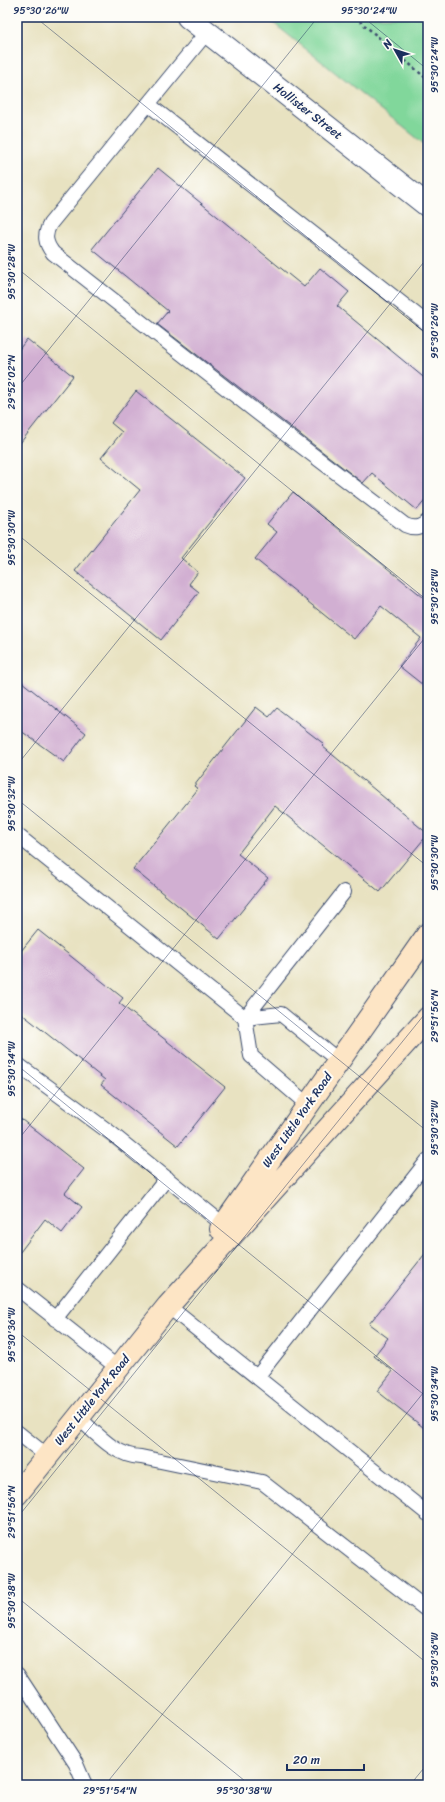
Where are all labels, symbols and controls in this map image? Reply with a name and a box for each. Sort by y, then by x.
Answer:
text: 95°30'26"W [13,2,69,20]
text: 95°30'24"W [341,2,397,20]
north arrow [375,30,415,70]
text: N [377,35,398,54]
text: 95°30'24"W [426,37,444,93]
street label: Hollister Street [268,77,348,145]
text: 95°30'28"W [3,244,21,300]
text: 95°30'26"W [426,303,444,359]
text: 29°52'02"N [3,354,21,409]
text: 95°30'30"W [3,510,21,566]
text: 95°30'28"W [426,569,444,625]
text: 95°30'32"W [3,776,21,832]
text: 95°30'30"W [426,835,444,891]
text: 29°51'56"N [426,989,444,1043]
text: 95°30'34"W [3,1041,21,1097]
street label: West Little York Road [256,1067,339,1172]
text: 95°30'32"W [426,1100,444,1156]
text: 95°30'36"W [3,1307,21,1363]
street label: West Little York Road [48,1349,136,1450]
text: 95°30'34"W [426,1366,444,1422]
text: 29°51'56"N [3,1485,21,1539]
text: 95°30'38"W [3,1573,21,1629]
text: 95°30'36"W [426,1632,444,1688]
scale bar [287,1746,364,1772]
text: 20 m [293,1749,320,1771]
text: 29°51'54"N [83,1782,137,1800]
text: 95°30'38"W [216,1782,272,1800]

